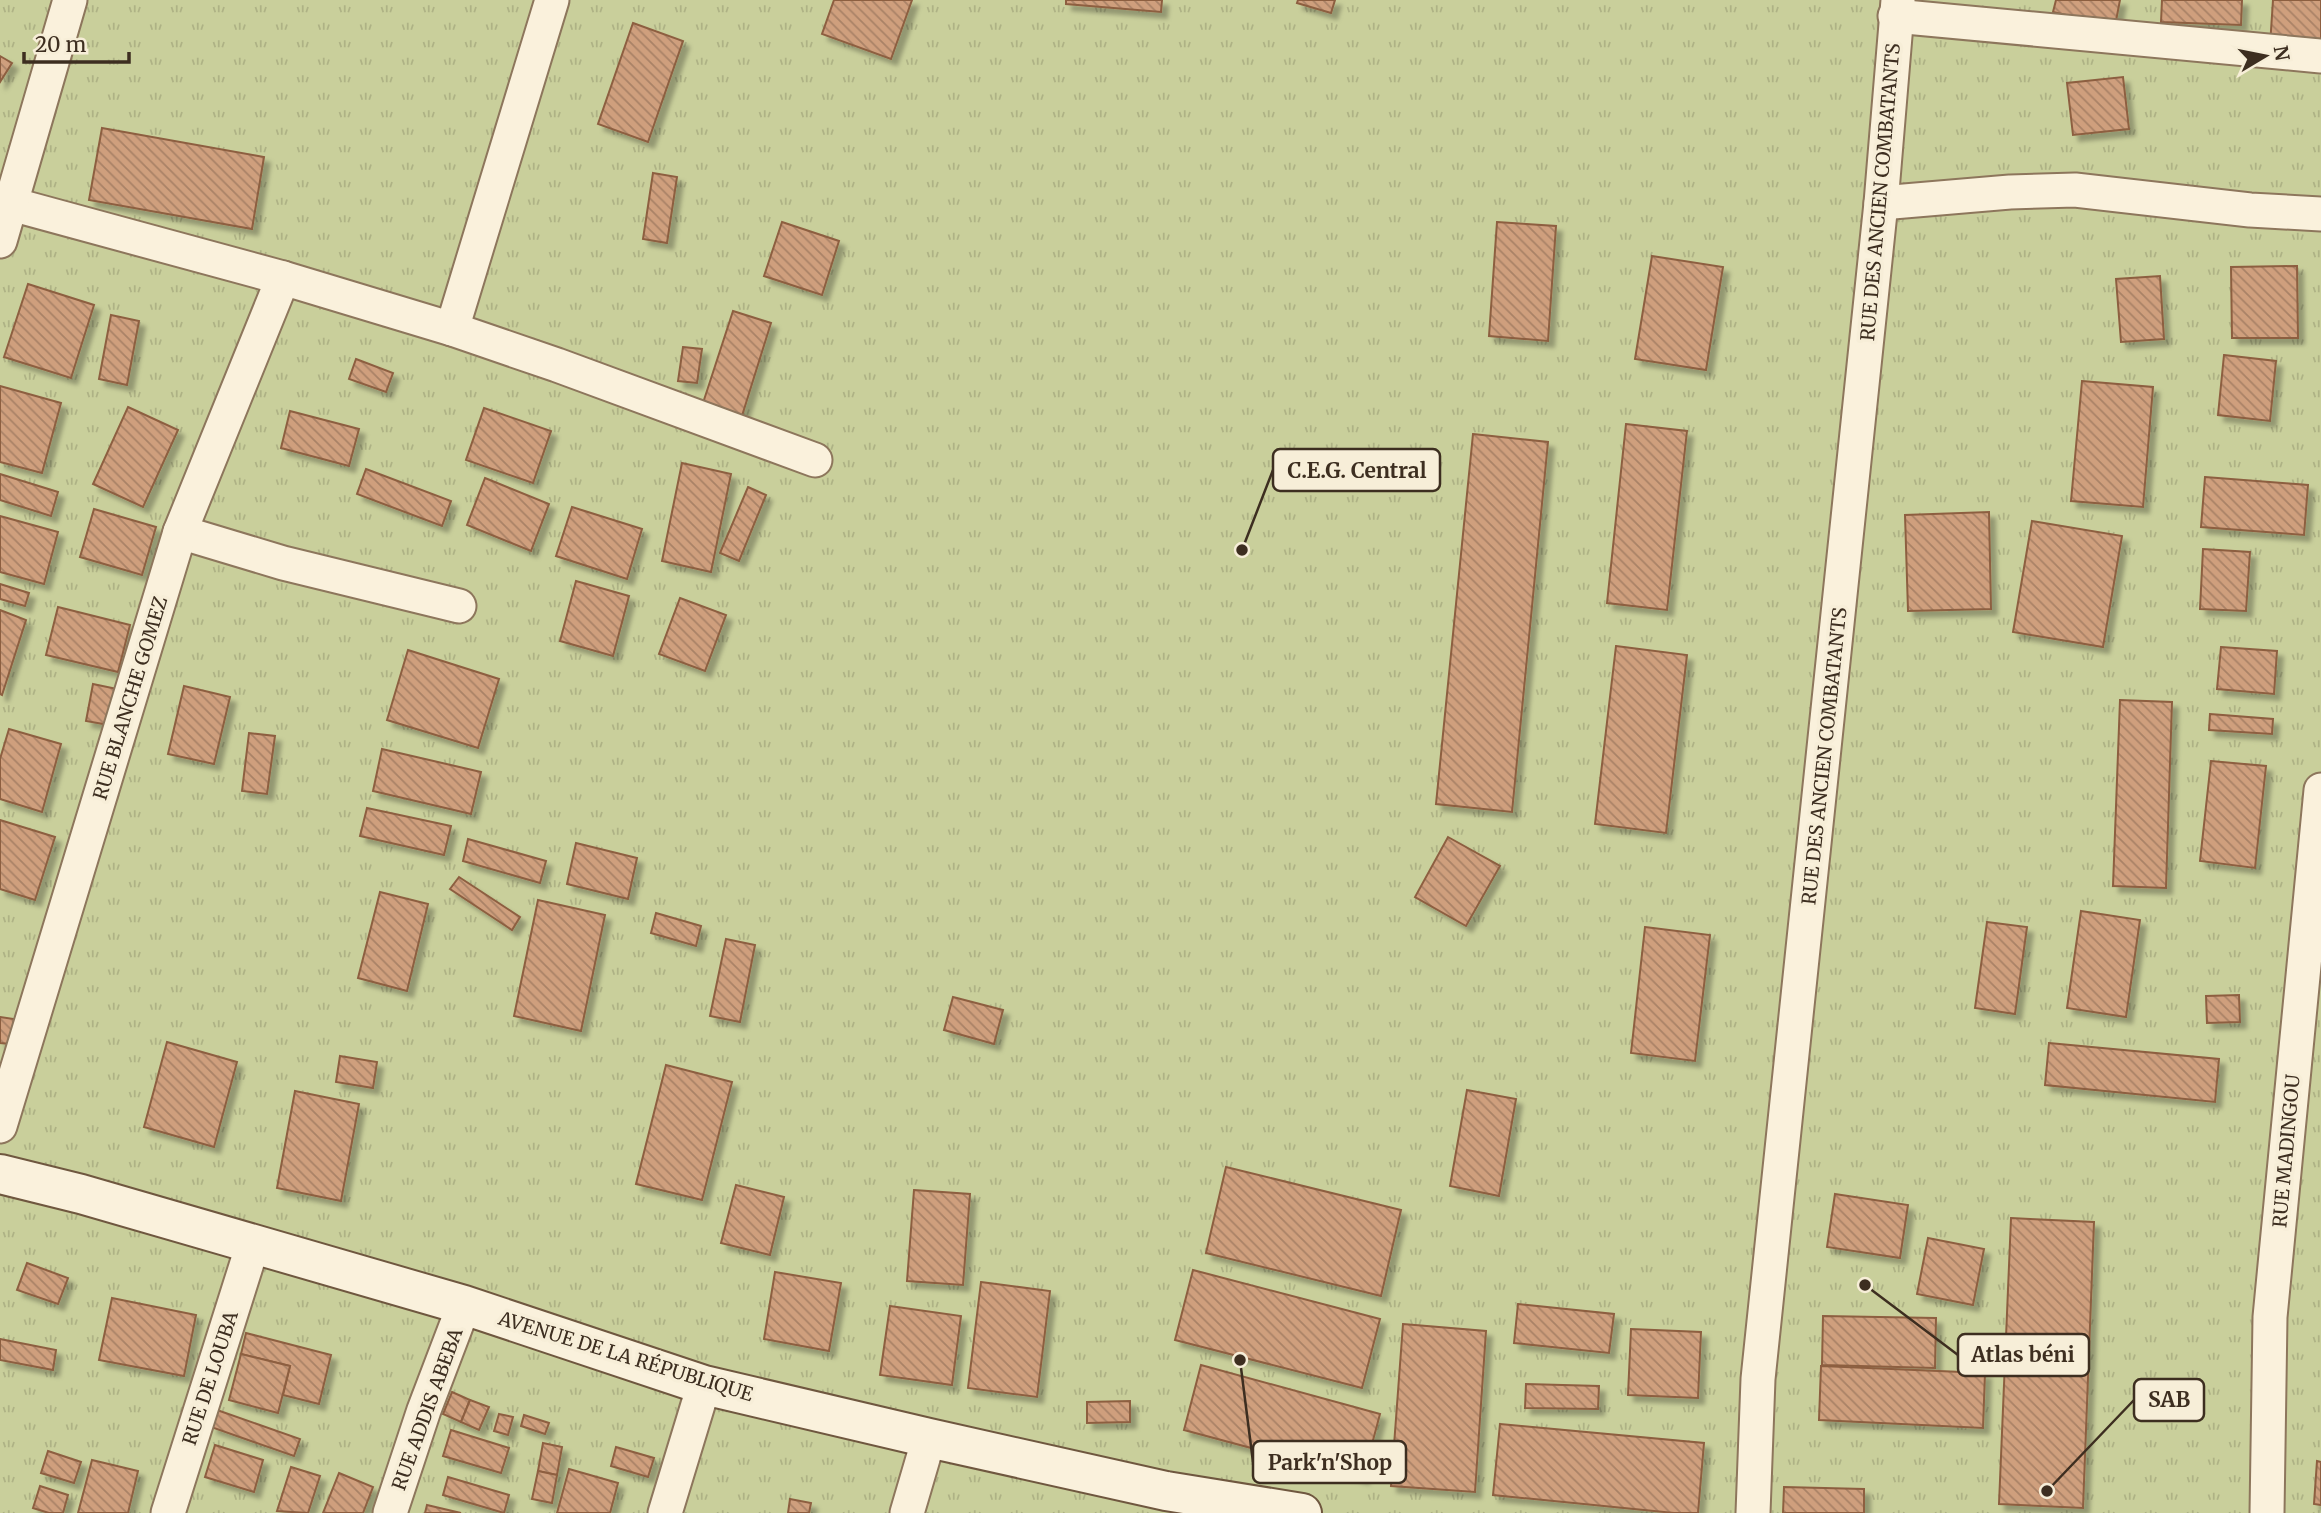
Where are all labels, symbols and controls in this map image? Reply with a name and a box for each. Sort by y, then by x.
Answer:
scale bar [24,21,130,65]
north arrow [2230,21,2300,91]
text: 20 m [35,31,87,58]
street label: RUE DES ANCIEN COMBATANTS [1855,42,1905,342]
text: N [2269,44,2295,63]
callout: C.E.G. Central [1273,449,1440,491]
text: C.E.G. Central [1288,457,1427,484]
street label: RUE BLANCHE GOMEZ [88,593,172,803]
street label: RUE DES ANCIEN COMBATANTS [1796,606,1852,906]
street label: RUE MADINGOU [2267,1073,2305,1229]
street label: AVENUE DE LA RÉPUBLIQUE [495,1306,756,1406]
street label: RUE DE LOUBA [177,1307,243,1448]
street label: RUE ADDIS ABEBA [386,1324,468,1493]
callout: Atlas béni [1958,1334,2089,1376]
text: Atlas béni [1970,1341,2075,1368]
callout: SAB [2134,1379,2204,1421]
text: SAB [2148,1386,2190,1413]
callout: Park'n'Shop [1253,1441,1406,1483]
text: Park'n'Shop [1268,1449,1392,1476]

